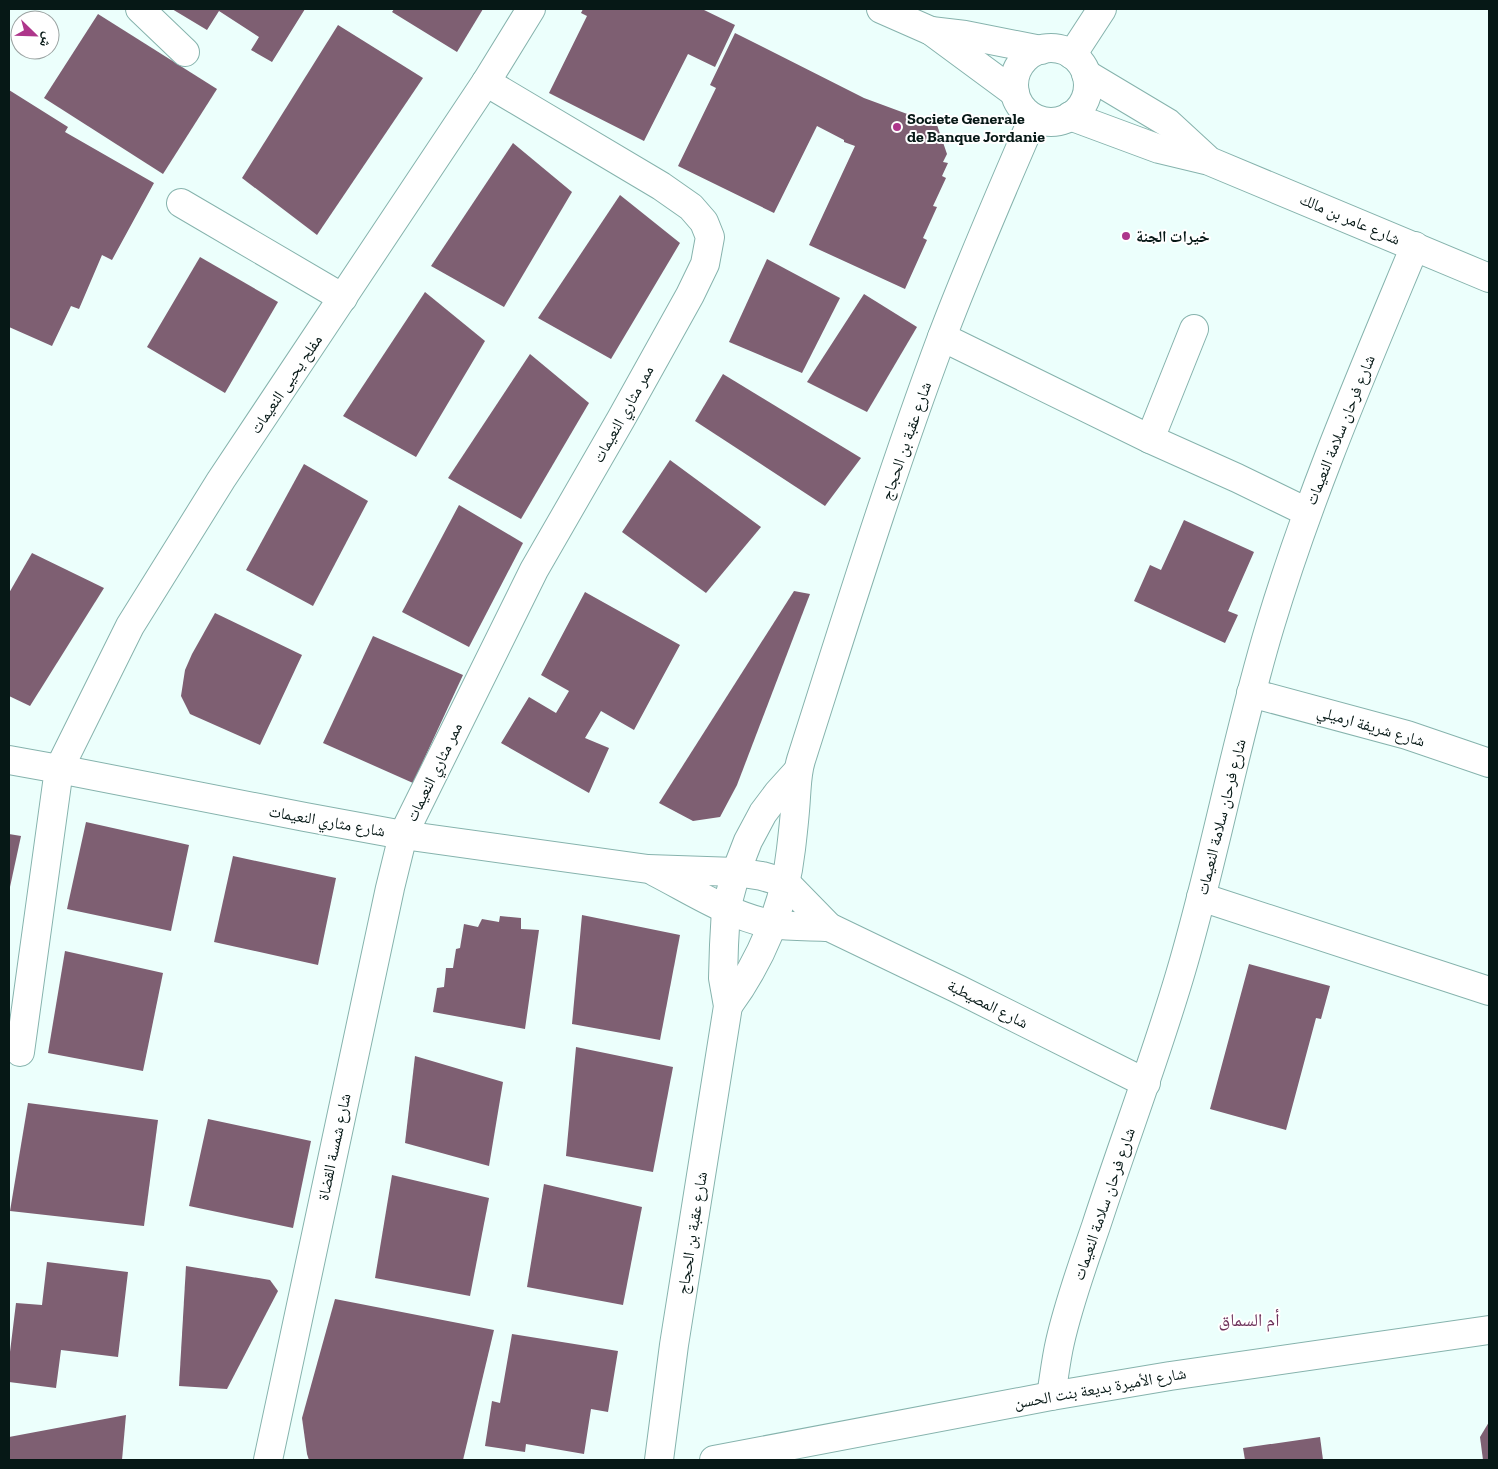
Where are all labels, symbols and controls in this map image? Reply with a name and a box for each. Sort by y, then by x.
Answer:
north arrow [10,10,60,60]
text: ش [36,30,57,50]
place label: Societe Generale de Banque Jordanie [907,109,1045,146]
marker: Societe Generale de Banque Jordanie [891,121,903,133]
street label: شارع عامر بن مالك [1296,189,1403,250]
place label: خيرات الجنة [1136,227,1210,246]
marker: خيرات الجنة [1120,230,1132,242]
street label: مفلح يحيى النعيمات [246,331,327,438]
street label: شارع فرحان سلامة النعيمات [1301,352,1380,508]
street label: ممر مثاري النعيمات [588,362,660,467]
street label: شارع عقبة بن الحجاج [877,379,936,503]
street label: شارع شريفة ارميلي [1314,701,1427,753]
street label: ممر مثاري النعيمات [402,719,469,826]
street label: شارع فرحان سلامة النعيمات [1192,737,1251,897]
street label: شارع مثاري النعيمات [267,801,387,844]
street label: شارع المصيطبة [944,976,1032,1033]
street label: شارع شمسة القضاة [313,1092,356,1203]
street label: شارع فرحان سلامة النعيمات [1069,1125,1140,1283]
street label: شارع عقبة بن الحجاج [673,1170,712,1296]
district label: أم السماق [1219,1309,1279,1332]
street label: شارع الأميرة بديعة بنت الحسن [1012,1364,1188,1413]

